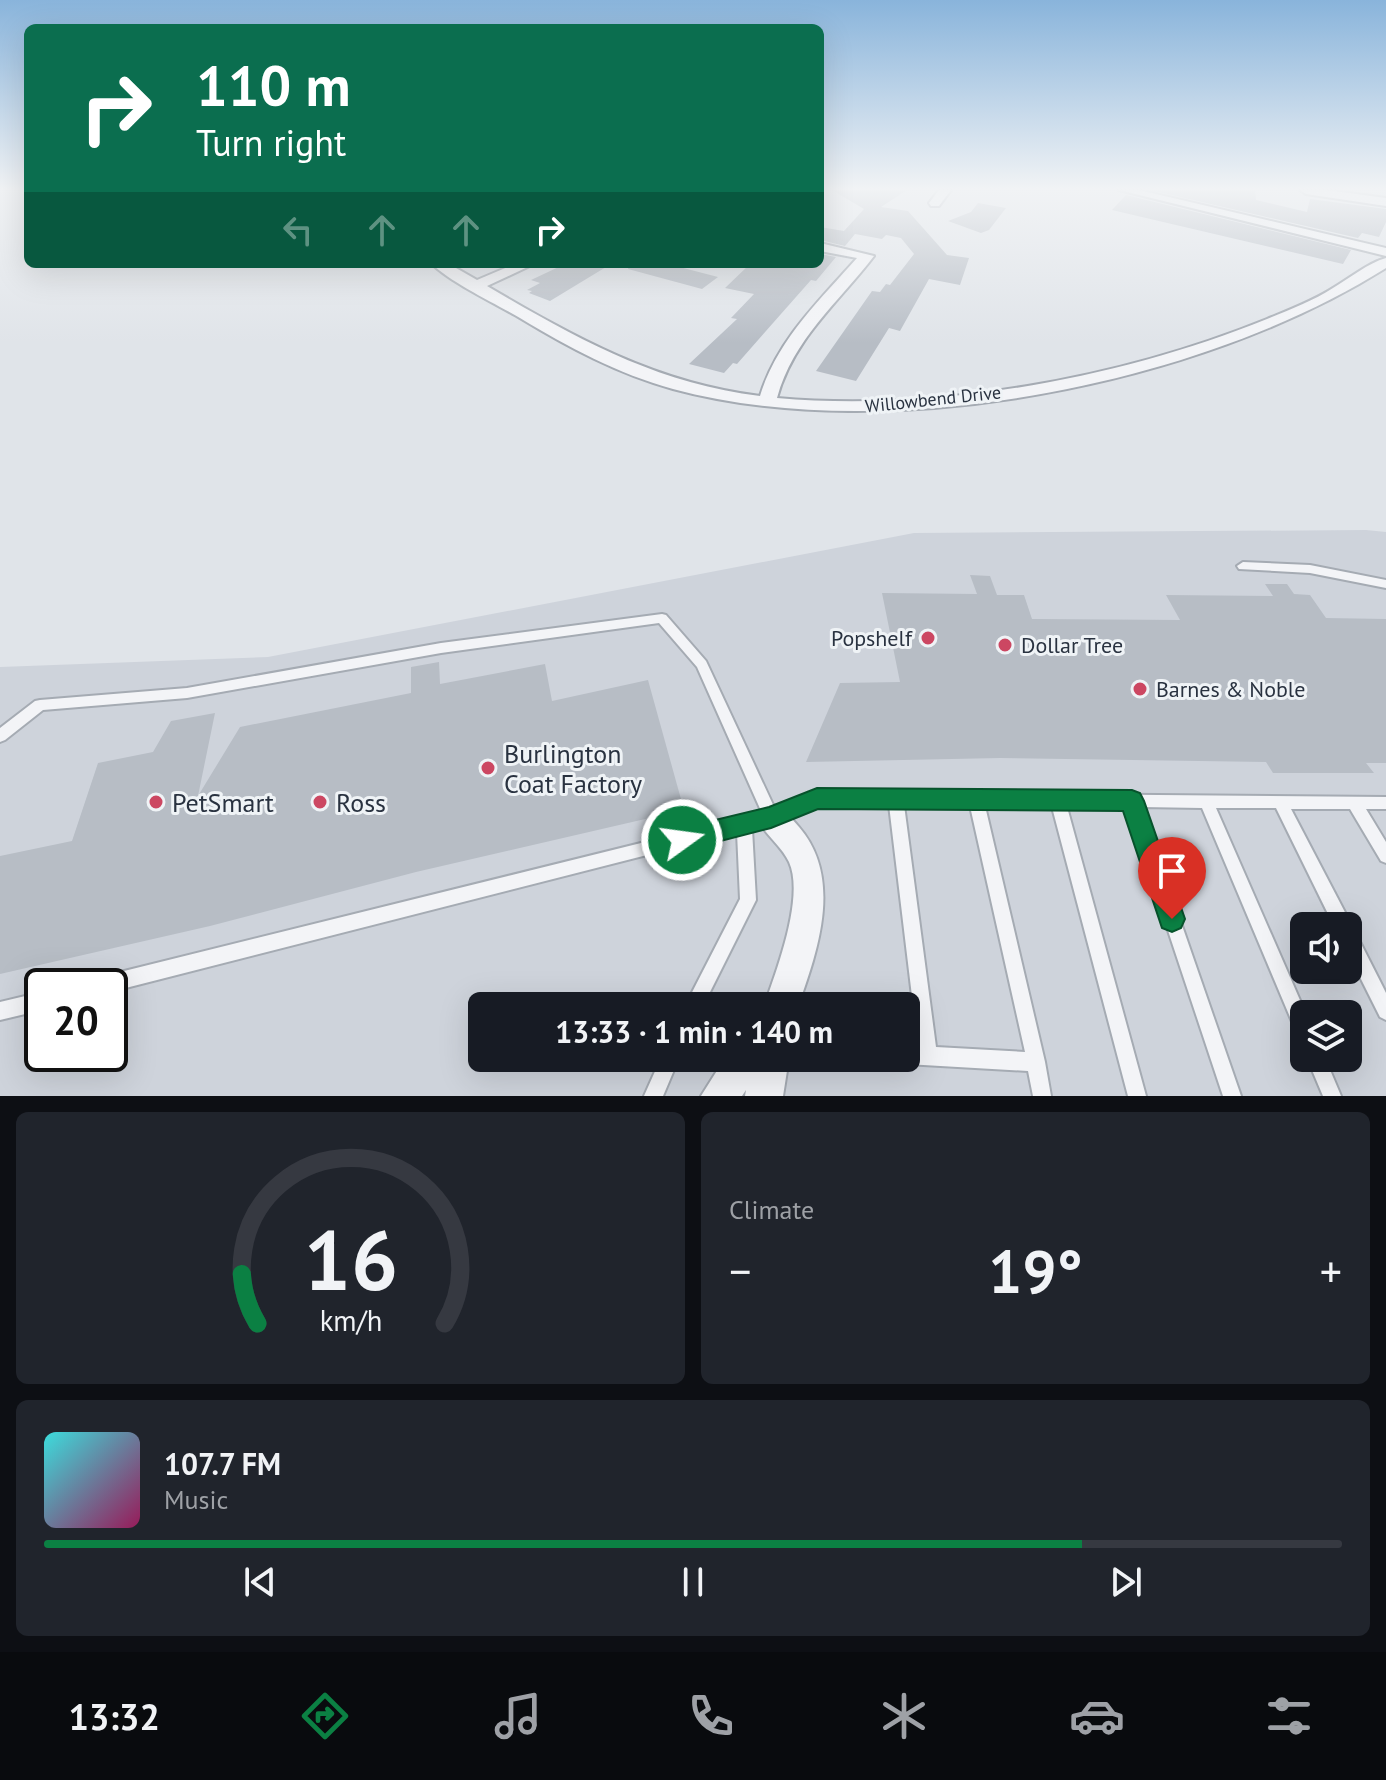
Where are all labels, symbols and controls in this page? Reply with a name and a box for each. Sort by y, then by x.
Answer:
text: 110 m [196,49,351,121]
icon: right [64,56,168,160]
text: Turn right [196,119,346,166]
icon: left [276,208,320,252]
icon: ahead [360,208,404,252]
icon: ahead [444,208,488,252]
icon: right [528,208,572,252]
street label: Willowbend Drive [864,380,1002,418]
place label: Popshelf [831,624,913,652]
marker: Popshelf [919,629,937,647]
place label: Dollar Tree [1021,631,1123,659]
marker: Dollar Tree [996,636,1014,654]
place label: Barnes & Noble [1156,675,1305,703]
marker: Barnes & Noble [1131,680,1149,698]
place label: Burlington Coat Factory [504,737,642,800]
marker: Burlington Coat Factory [479,759,497,777]
place label: PetSmart [172,786,274,819]
place label: Ross [336,786,386,819]
marker: PetSmart [147,793,165,811]
marker: Ross [311,793,329,811]
position arrow [640,798,724,882]
pin [1138,837,1206,919]
icon: arrive [1150,849,1194,893]
map controls [1290,912,1362,1072]
button: sound [1290,912,1362,984]
speed limit sign: 20 [24,968,128,1072]
button: layers [1290,1000,1362,1072]
text: 13:33 · 1 min · 140 m [555,1012,833,1051]
text: Climate [729,1193,814,1226]
text: 16 [303,1205,398,1313]
text: 19° [988,1232,1083,1310]
text: − [729,1242,751,1299]
text: + [1320,1242,1342,1299]
text: km/h [319,1302,382,1339]
text: 107.7 FM [164,1444,281,1483]
text: Music [164,1483,228,1516]
icon: previous [238,1560,282,1604]
icon: pause [671,1560,715,1604]
icon: next [1104,1560,1148,1604]
icon: directions [297,1688,353,1744]
icon: music [490,1688,546,1744]
icon: phone [683,1688,739,1744]
icon: climate [876,1688,932,1744]
icon: car [1069,1688,1125,1744]
icon: filters [1261,1688,1317,1744]
text: 13:32 [68,1693,160,1740]

